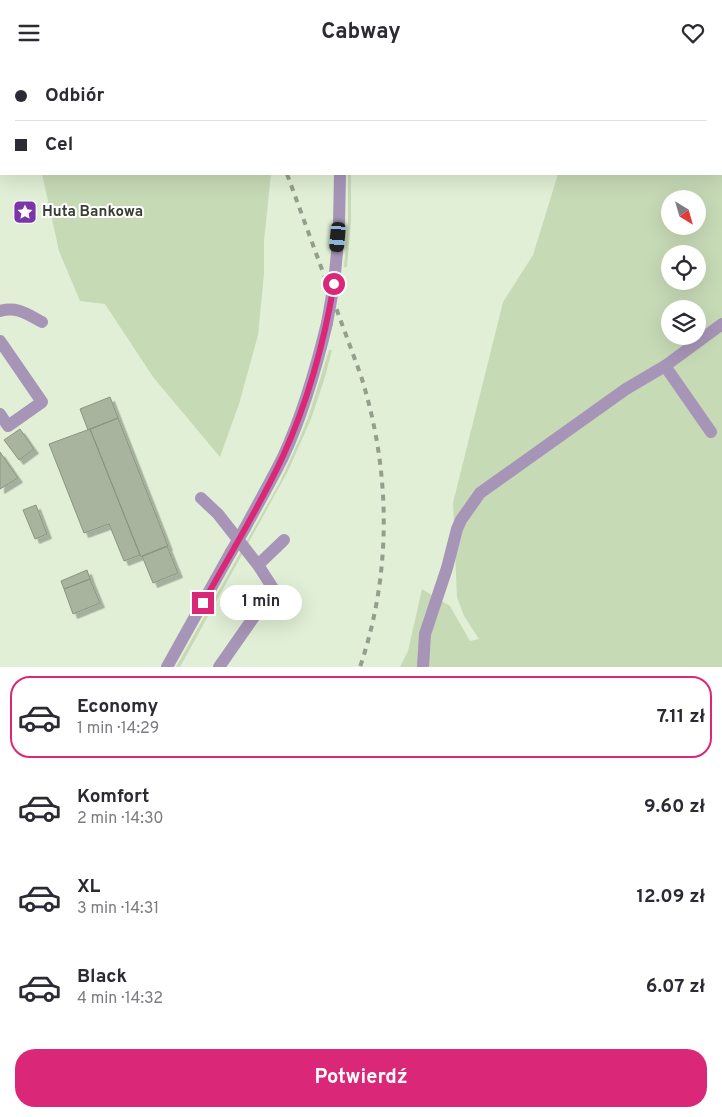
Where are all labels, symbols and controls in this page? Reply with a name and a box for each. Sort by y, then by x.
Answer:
icon: menu [15,19,43,47]
text: Cabway [321,19,401,46]
icon: heart [679,19,707,47]
text: Odbiór [45,84,104,108]
text: Cel [45,133,73,157]
north arrow [661,190,706,235]
map controls [661,190,706,345]
place icon: Huta Bankowa [12,199,38,225]
place label: Huta Bankowa [42,203,143,222]
car [329,221,346,253]
button: locate [661,245,706,290]
route start [323,273,345,295]
button: layers [661,300,706,345]
callout: 1 min [220,585,303,621]
route end [192,592,214,614]
text: 1 min [242,592,280,612]
icon: car [17,695,62,740]
text: Economy [77,695,158,719]
text: 7.11 zł [657,705,705,729]
text: 1 min · 14:29 [77,719,159,739]
icon: car [17,785,62,830]
text: Komfort [77,785,149,809]
text: 9.60 zł [644,795,705,819]
text: 2 min · 14:30 [77,809,164,829]
icon: car [17,875,62,920]
text: XL [77,875,100,899]
text: 12.09 zł [636,885,705,909]
text: 3 min · 14:31 [77,899,159,919]
icon: car [17,965,62,1010]
text: Black [77,965,127,989]
text: 6.07 zł [646,975,705,999]
text: 4 min · 14:32 [77,989,163,1009]
button: Potwierdź [15,1049,707,1107]

